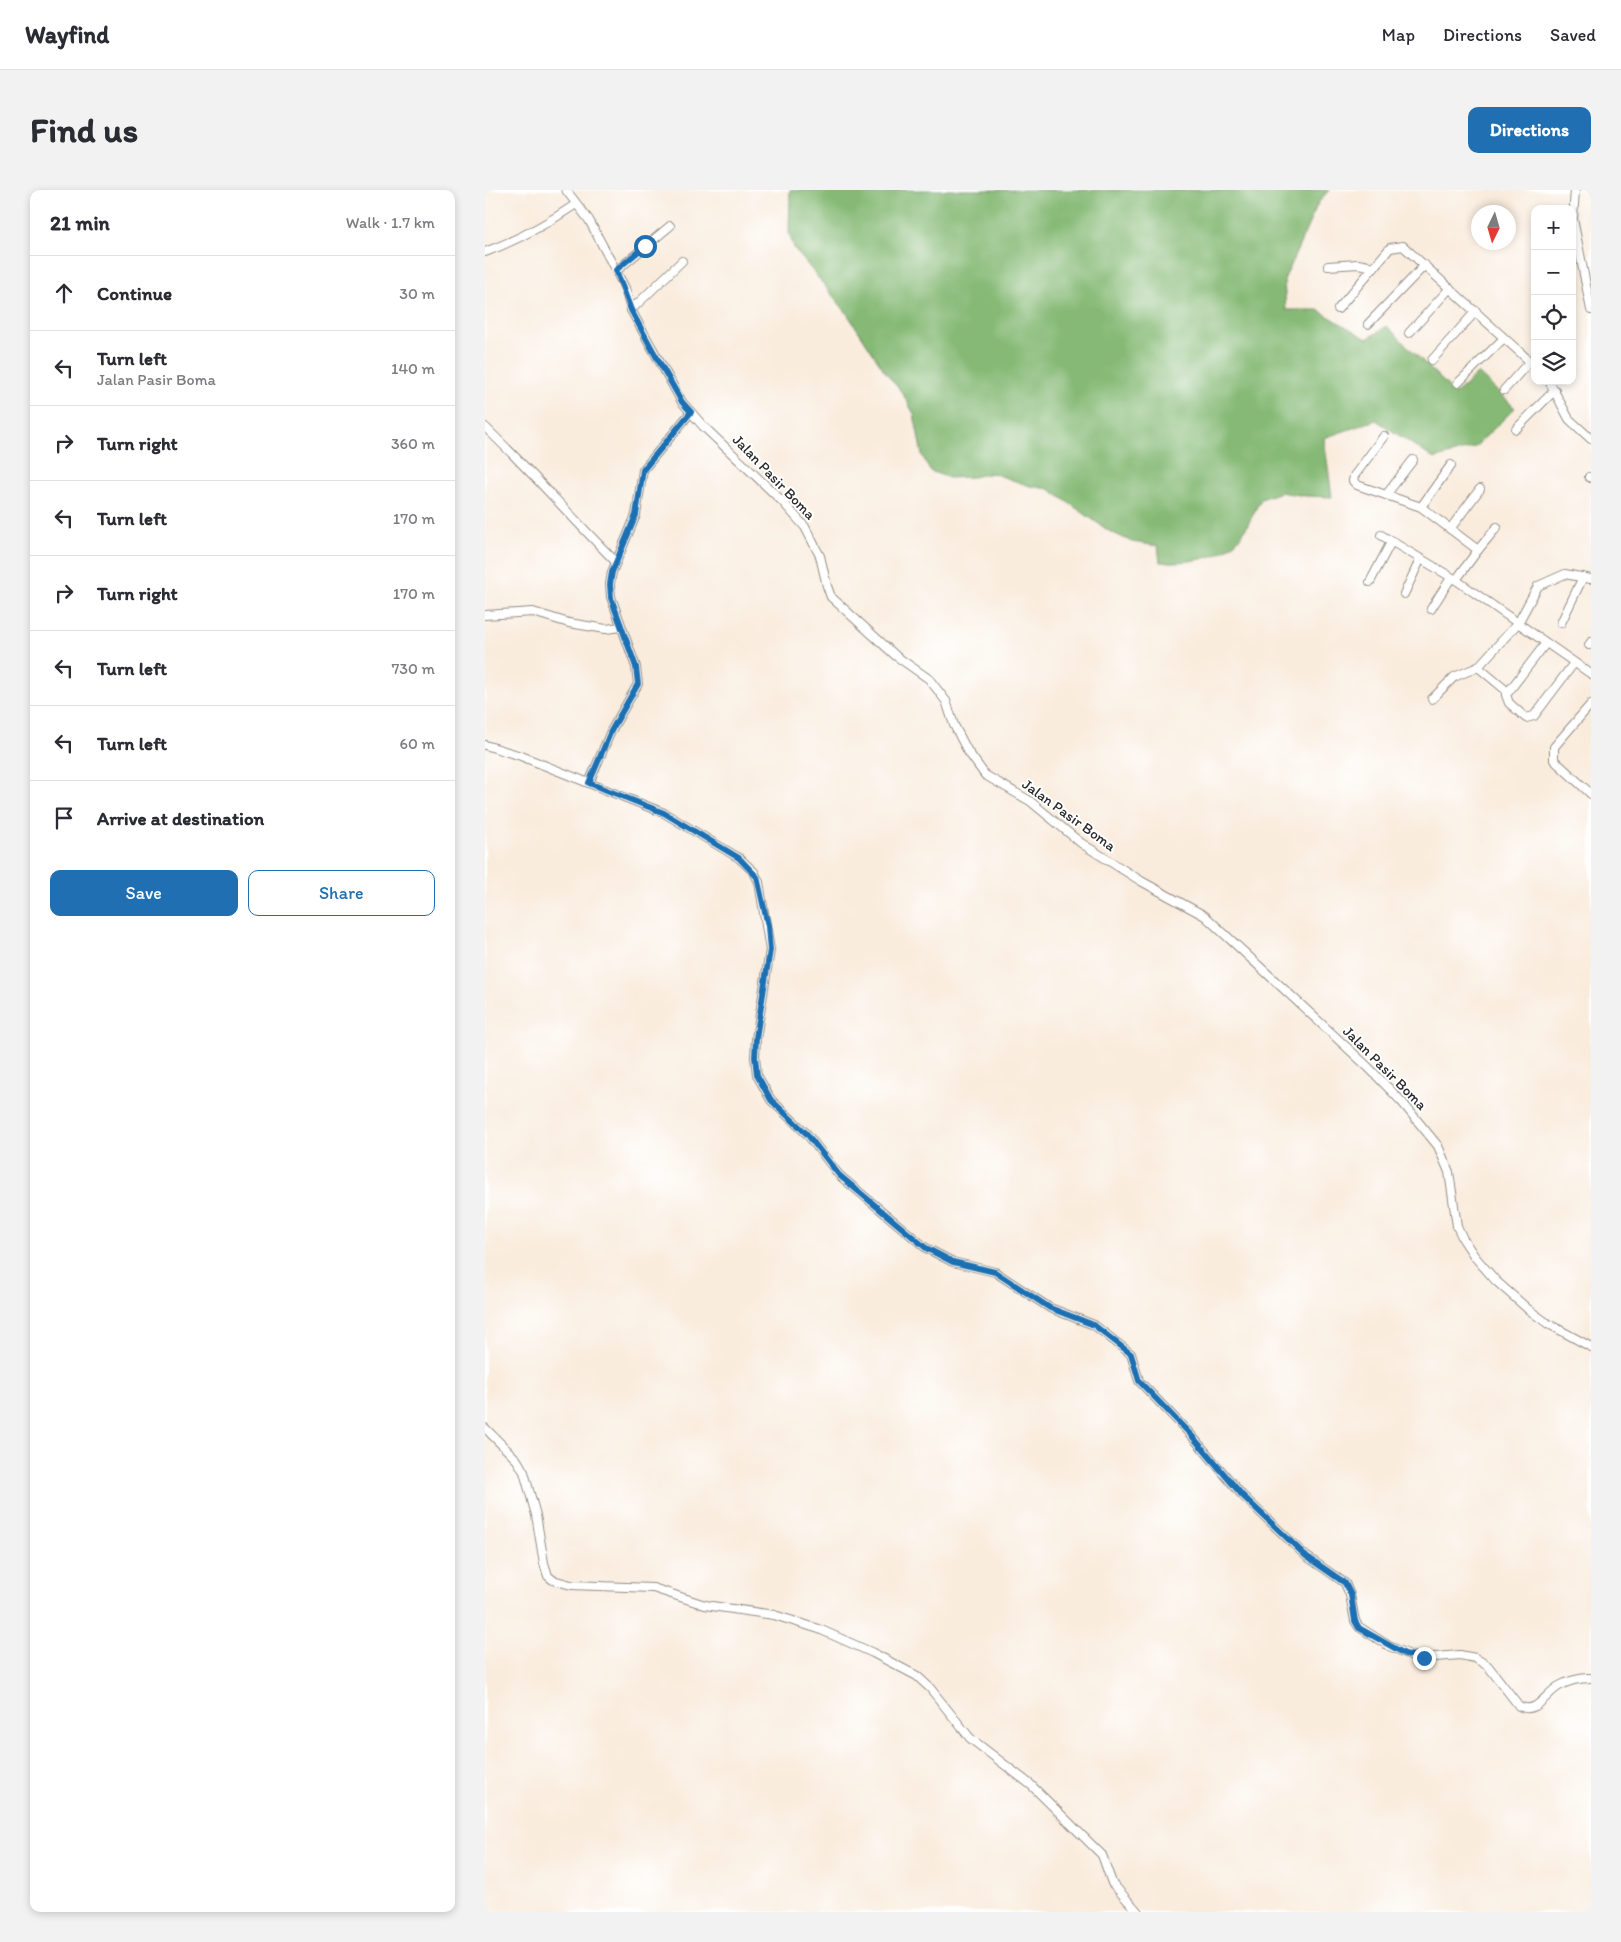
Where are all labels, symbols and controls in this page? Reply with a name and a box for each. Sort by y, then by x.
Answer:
text: Wayfind [25,20,109,49]
text: Map [1382,24,1415,46]
text: Directions [1443,24,1522,46]
text: Saved [1550,24,1596,46]
button: Directions [1468,107,1591,153]
text: Find us [30,109,138,151]
north arrow [1471,205,1516,250]
map controls [1531,205,1576,385]
button: + [1531,205,1576,250]
text: 21 min [50,210,110,235]
text: Walk · 1.7 km [346,213,435,232]
route start [634,235,657,258]
button: − [1531,250,1576,295]
icon: ahead [50,279,78,307]
text: Continue [97,282,172,305]
text: 30 m [399,284,435,303]
button: locate [1531,295,1576,340]
button: layers [1531,340,1576,385]
text: Turn left [97,347,167,370]
icon: left [50,354,78,382]
text: 140 m [391,359,435,378]
text: Jalan Pasir Boma [97,370,216,389]
icon: right [50,429,78,457]
street label: Jalan Pasir Boma [729,431,819,523]
text: Turn right [97,432,178,455]
text: 360 m [391,434,435,453]
icon: left [50,504,78,532]
text: Turn left [97,507,167,530]
text: 170 m [393,509,435,528]
icon: right [50,579,78,607]
text: Turn right [97,582,178,605]
text: 170 m [393,584,435,603]
icon: left [50,654,78,682]
text: Turn left [97,657,167,680]
text: 730 m [391,659,435,678]
icon: left [50,729,78,757]
text: Turn left [97,732,167,755]
text: 60 m [400,734,435,753]
street label: Jalan Pasir Boma [1019,775,1120,855]
icon: arrive [50,804,78,832]
text: Arrive at destination [97,807,264,830]
button: Save [50,870,238,916]
button: Share [248,870,435,916]
street label: Jalan Pasir Boma [1339,1022,1431,1114]
route end [1413,1647,1436,1670]

